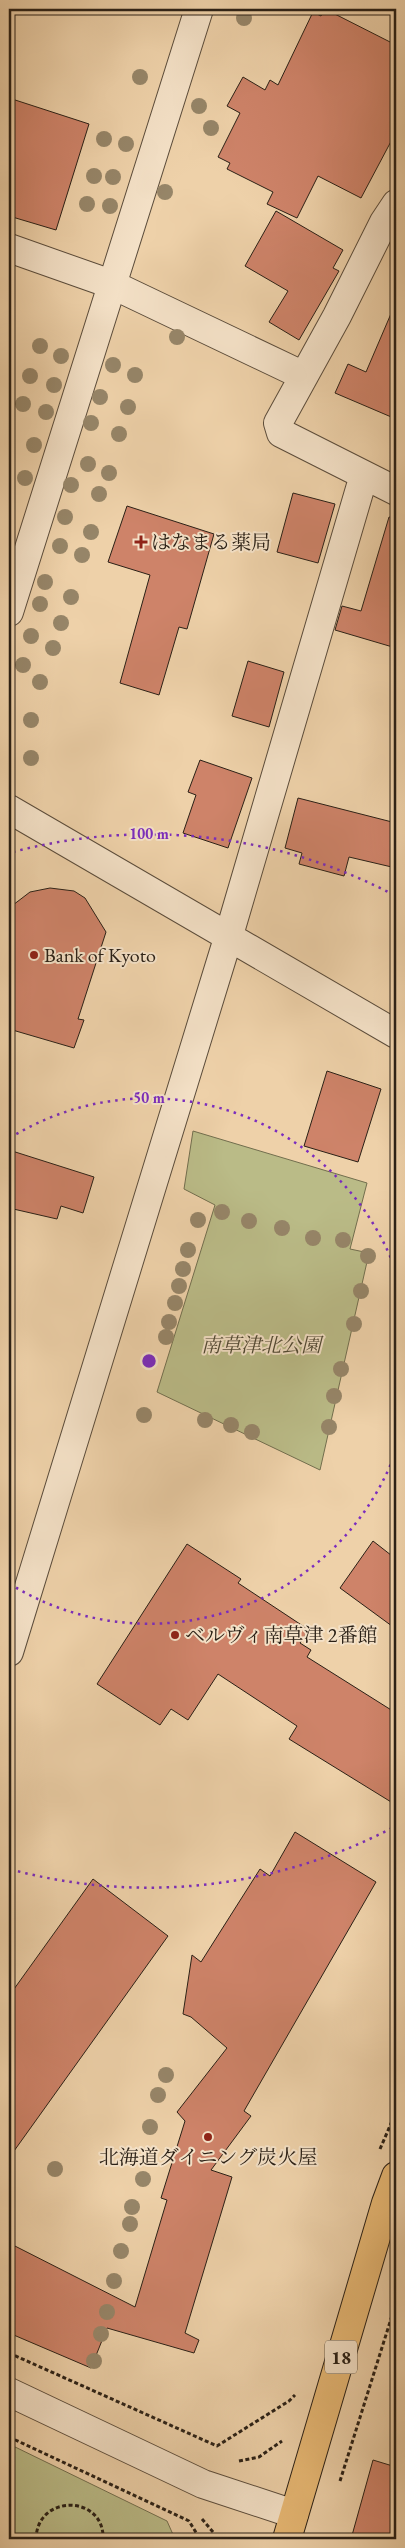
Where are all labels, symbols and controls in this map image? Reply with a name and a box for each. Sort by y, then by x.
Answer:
place label: はなまる薬局 [151,529,271,555]
marker: はなまる薬局 [135,536,147,548]
text: 100 m [129,824,169,843]
place label: Bank of Kyoto [44,942,156,968]
marker: Bank of Kyoto [28,949,40,961]
text: 50 m [133,1088,165,1107]
park label: 南草津北公園 [201,1332,324,1358]
centre of rings [140,1352,158,1370]
place label: ベルヴィ南草津 2番館 [185,1622,377,1648]
marker: ベルヴィ南草津 2番館 [169,1629,181,1641]
marker: 北海道ダイニング炭火屋 [202,2131,214,2143]
place label: 北海道ダイニング炭火屋 [99,2144,317,2170]
road number: 18 [325,2340,357,2374]

